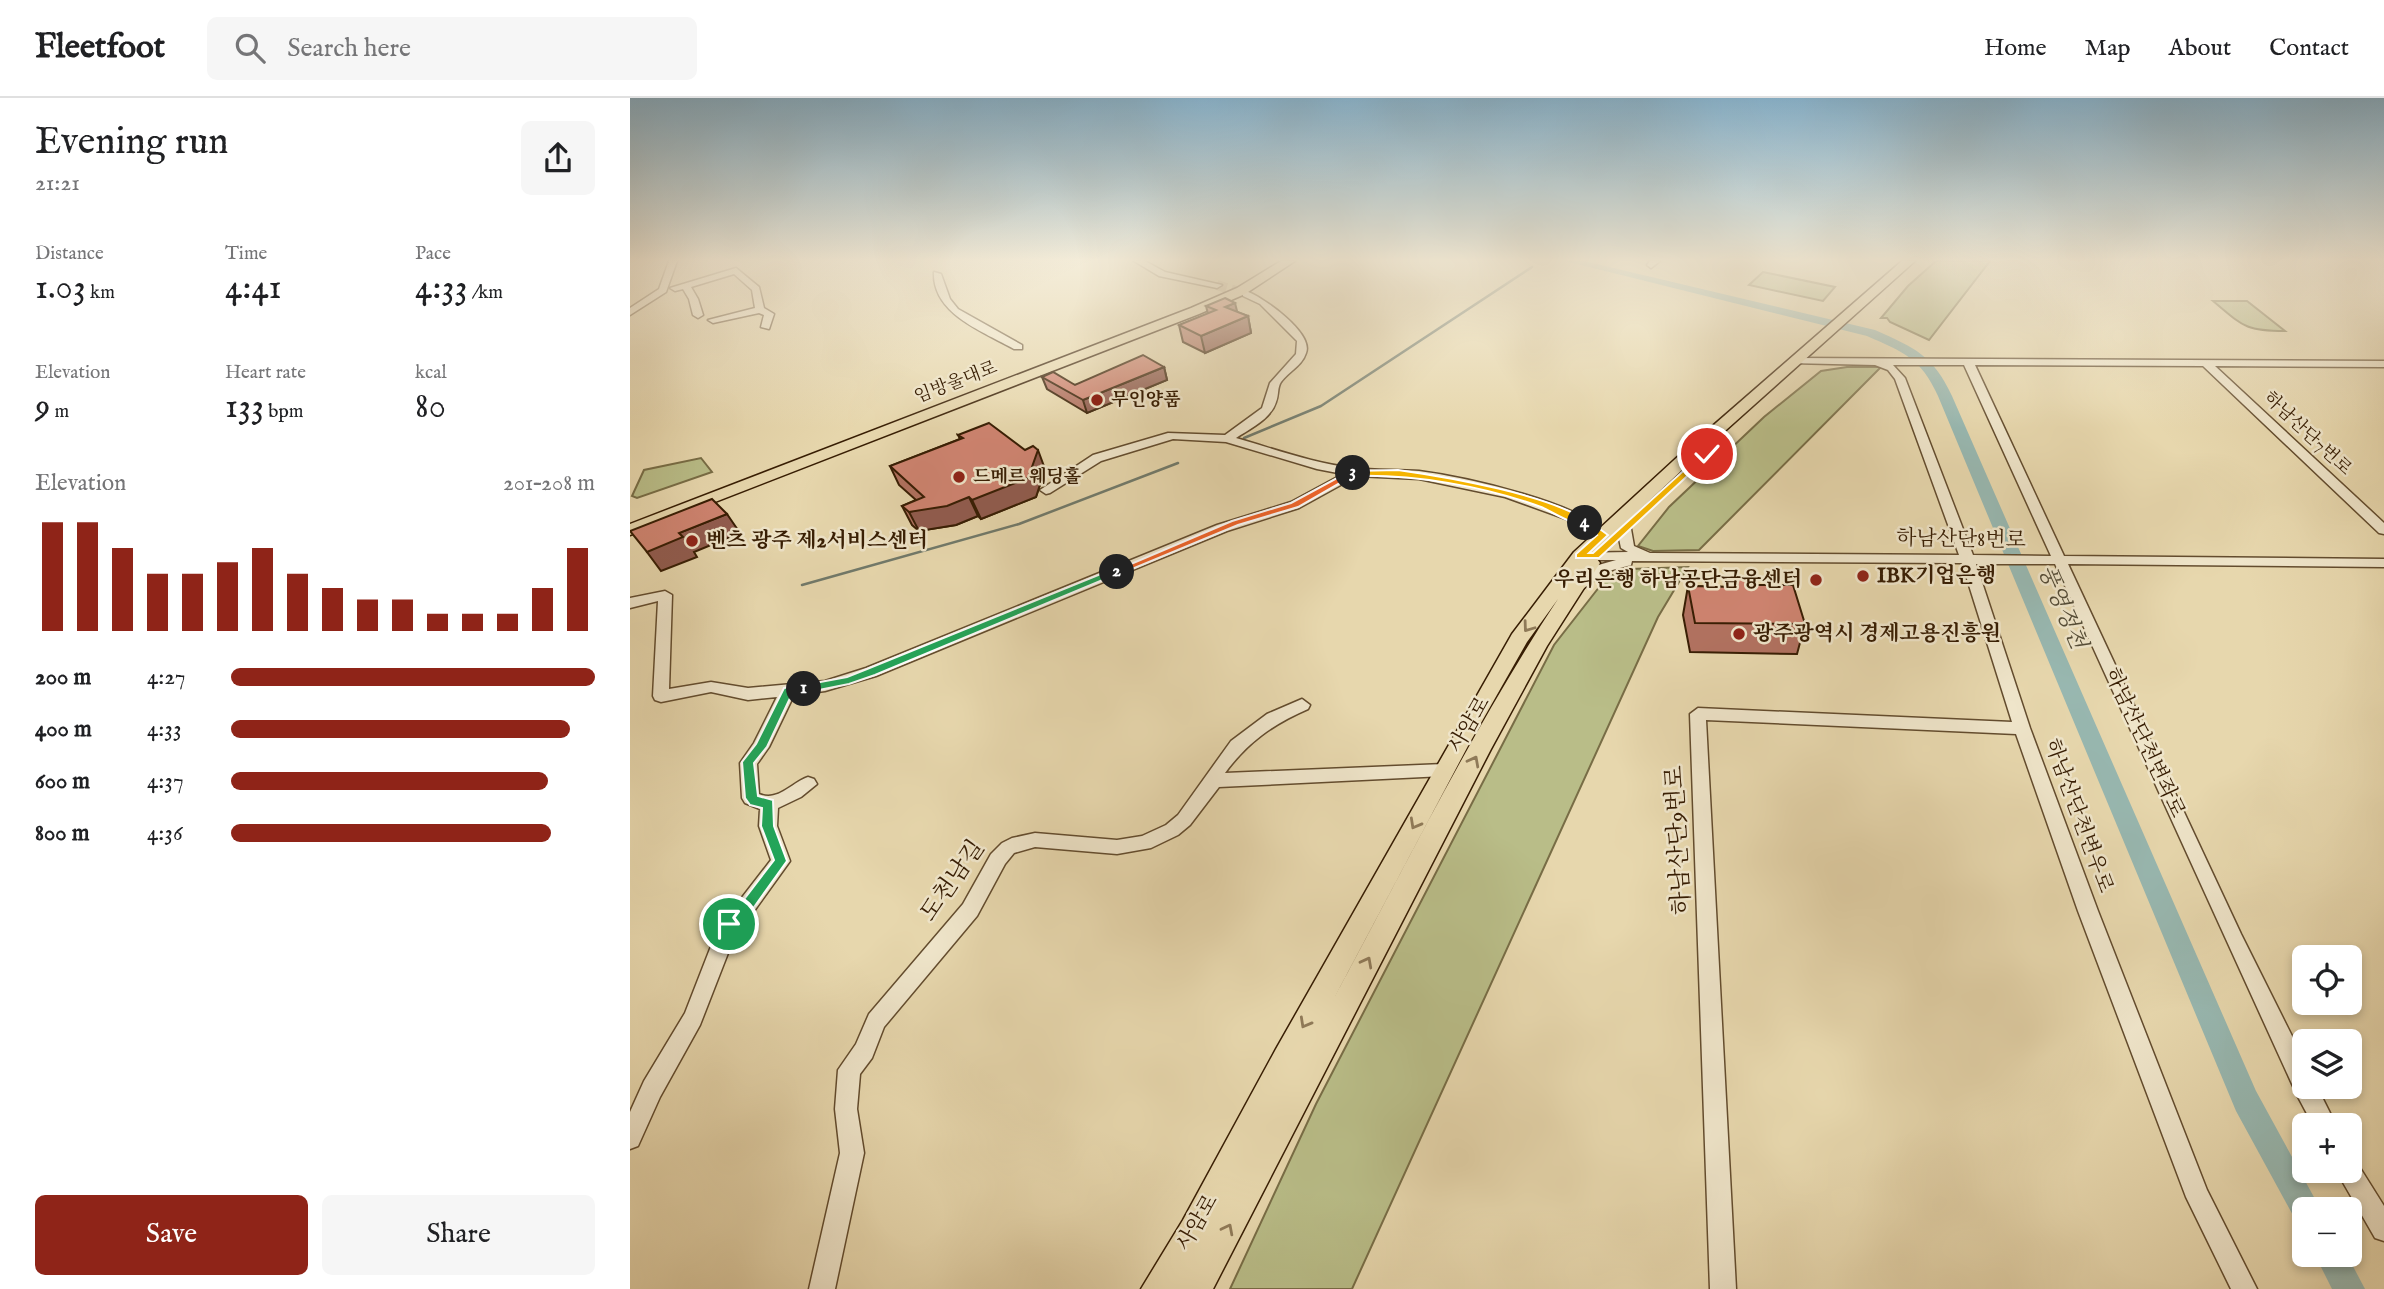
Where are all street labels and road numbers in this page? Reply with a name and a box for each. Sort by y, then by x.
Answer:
street label: 임방울대로 [911,357,1001,409]
street label: 하남산단7번로 [2258,387,2356,481]
street label: 하남산단8번로 [1896,525,2026,555]
street label: 하남산단천변좌로 [2097,664,2191,822]
street label: 사암로 [1443,692,1497,758]
street label: 하남산단천변우로 [2038,735,2118,897]
street label: 하남산단9번로 [1660,764,1698,916]
street label: 도천남길 [914,834,992,928]
street label: 사암로 [1171,1190,1225,1256]

